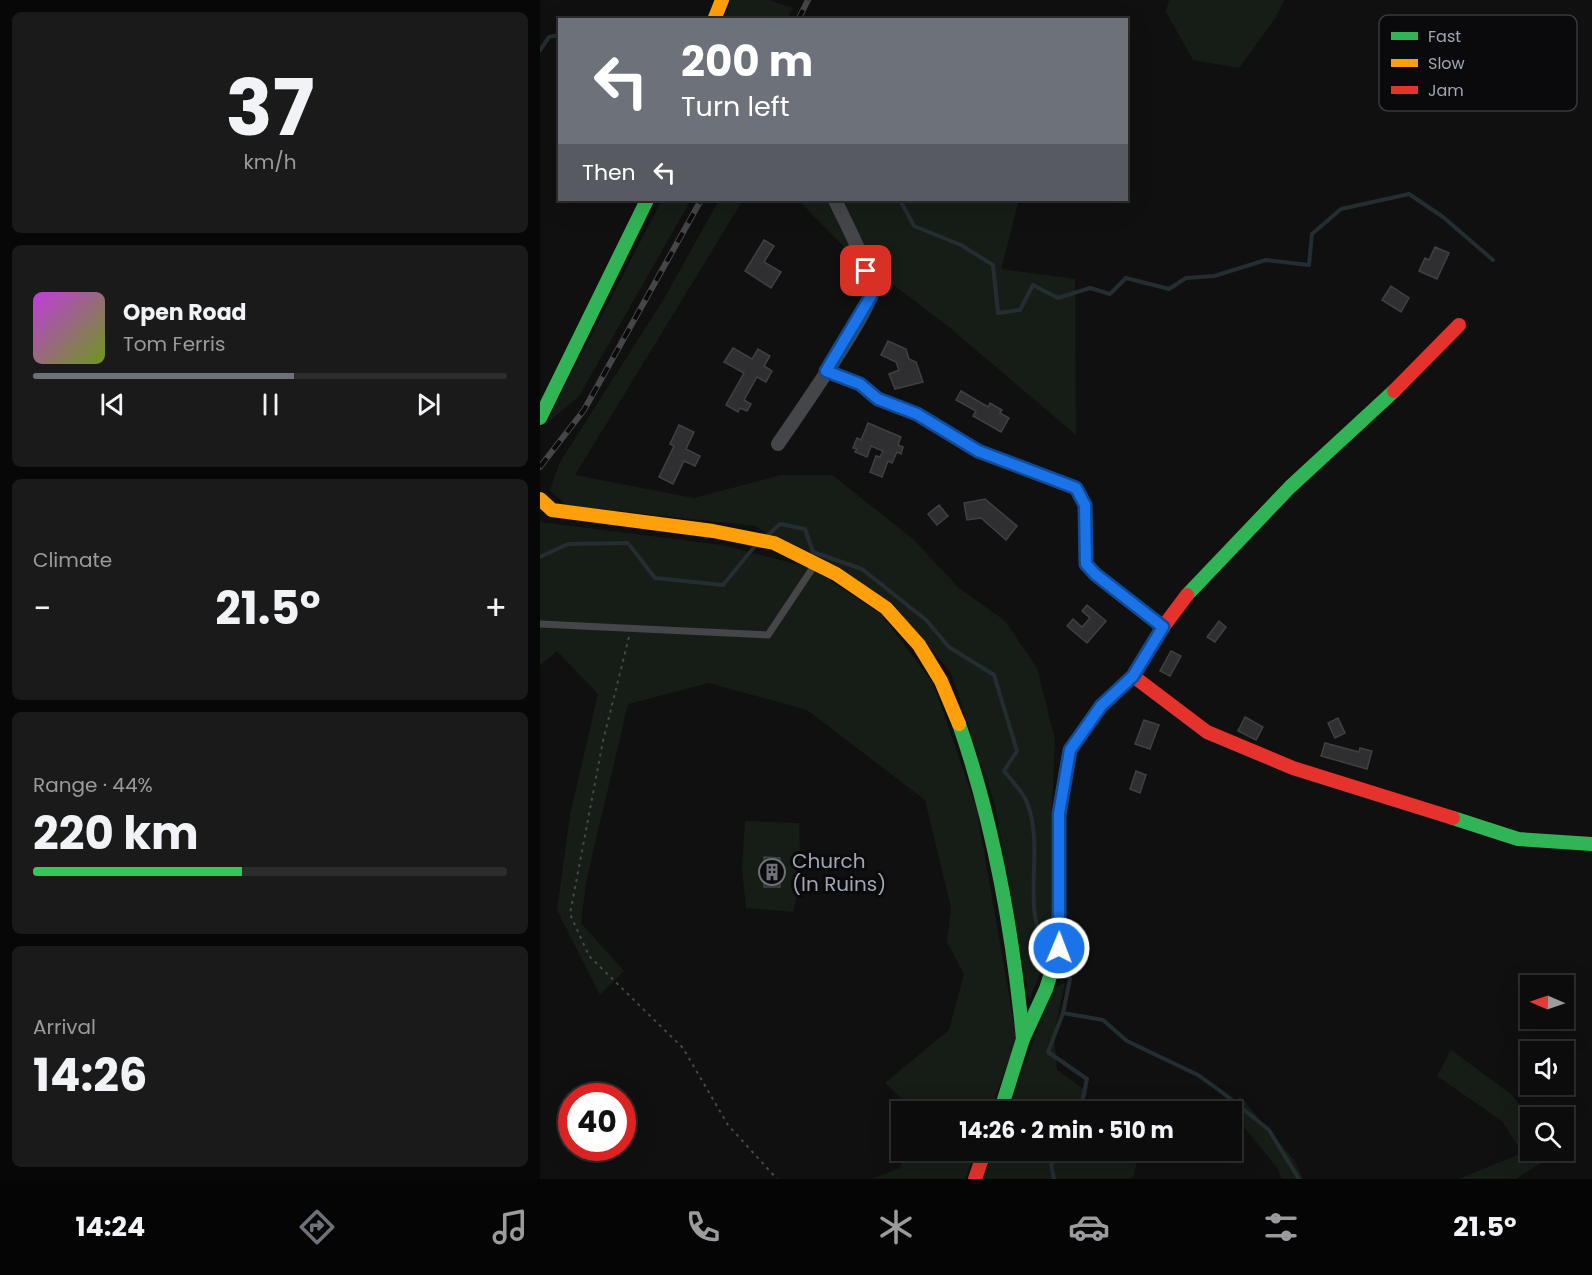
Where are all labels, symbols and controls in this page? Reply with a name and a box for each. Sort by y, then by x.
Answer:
legend [1379,15,1577,111]
text: Fast [1428,25,1461,48]
text: 200 m [681,32,813,91]
icon: left [582,42,660,120]
text: Slow [1428,52,1465,75]
text: 37 [226,53,314,162]
text: Jam [1428,79,1464,102]
text: Turn left [681,88,790,125]
text: km/h [243,148,297,176]
icon: left [648,156,681,189]
text: Then [582,157,636,188]
pin [840,245,891,296]
icon: arrive [849,254,882,287]
text: Open Road [123,297,247,328]
text: Tom Ferris [123,330,225,358]
icon: previous [96,388,129,421]
icon: pause [254,388,287,421]
icon: next [412,388,445,421]
text: Climate [33,546,112,574]
text: 21.5° [215,577,321,640]
text: − [33,585,51,632]
text: + [484,585,507,632]
text: Range · 44% [33,771,153,799]
text: 220 km [33,802,199,865]
place label: Church (In Ruins) [792,847,886,898]
building icon: Church (In Ruins) [757,857,787,887]
position arrow [1027,916,1091,980]
north arrow [1520,975,1574,1029]
map controls [1520,975,1574,1161]
text: Arrival [33,1013,96,1041]
button: sound [1520,1041,1574,1095]
text: 14:26 [33,1044,148,1107]
speed limit sign: 40 [558,1083,636,1161]
button: search [1520,1107,1574,1161]
text: 14:26 · 2 min · 510 m [959,1115,1174,1146]
icon: directions [296,1206,338,1248]
icon: music [489,1206,531,1248]
icon: phone [682,1206,724,1248]
icon: climate [875,1206,917,1248]
icon: car [1068,1206,1110,1248]
icon: filters [1260,1206,1302,1248]
text: 14:24 [75,1208,145,1245]
text: 21.5° [1453,1208,1516,1245]

